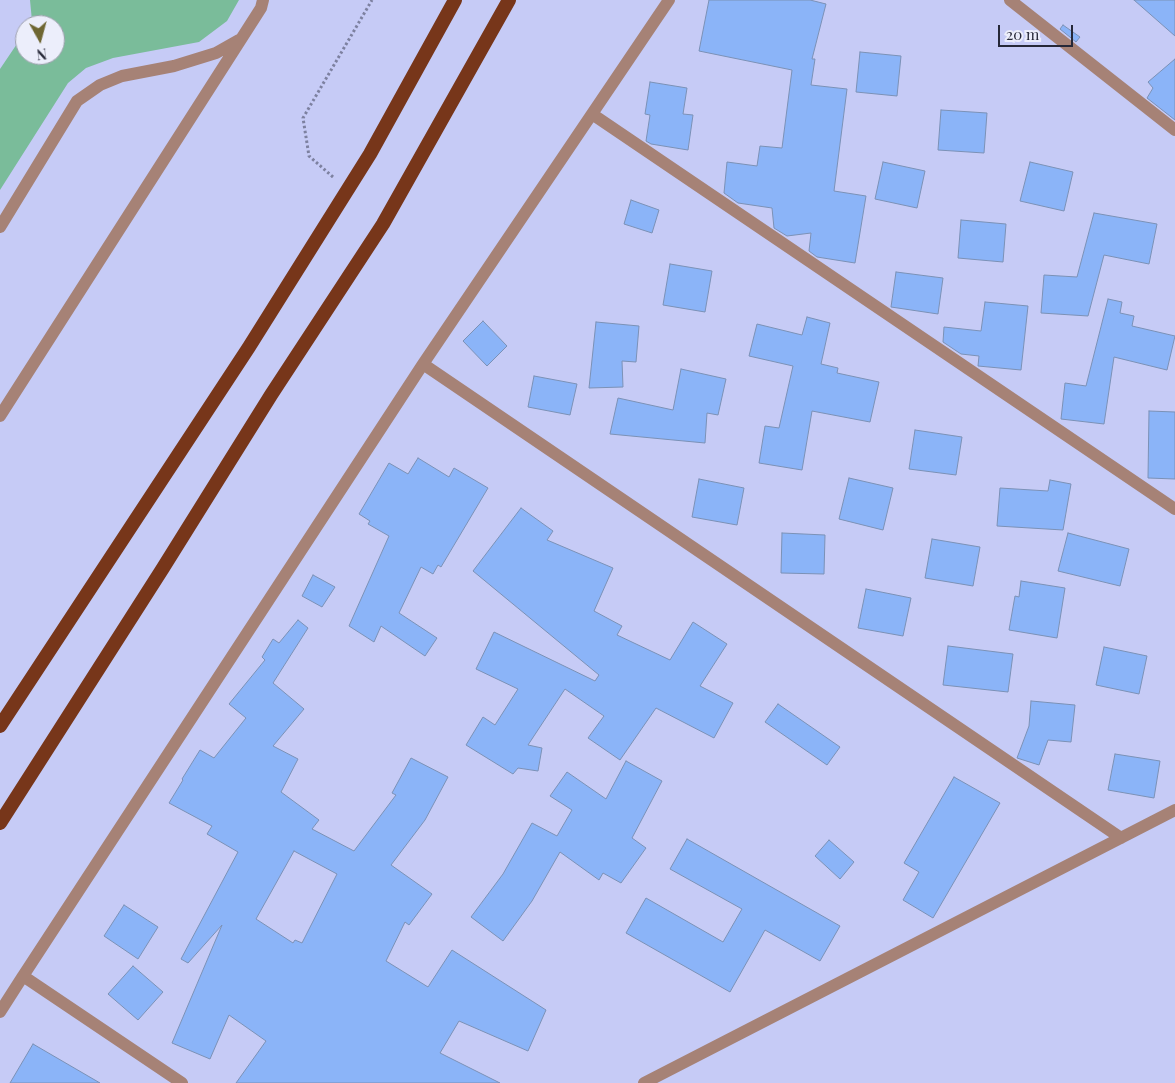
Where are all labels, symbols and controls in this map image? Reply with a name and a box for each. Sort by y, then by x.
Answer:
north arrow [15,15,65,65]
scale bar [1000,15,1075,47]
text: 20 m [1006,24,1039,44]
text: N [36,44,48,64]

